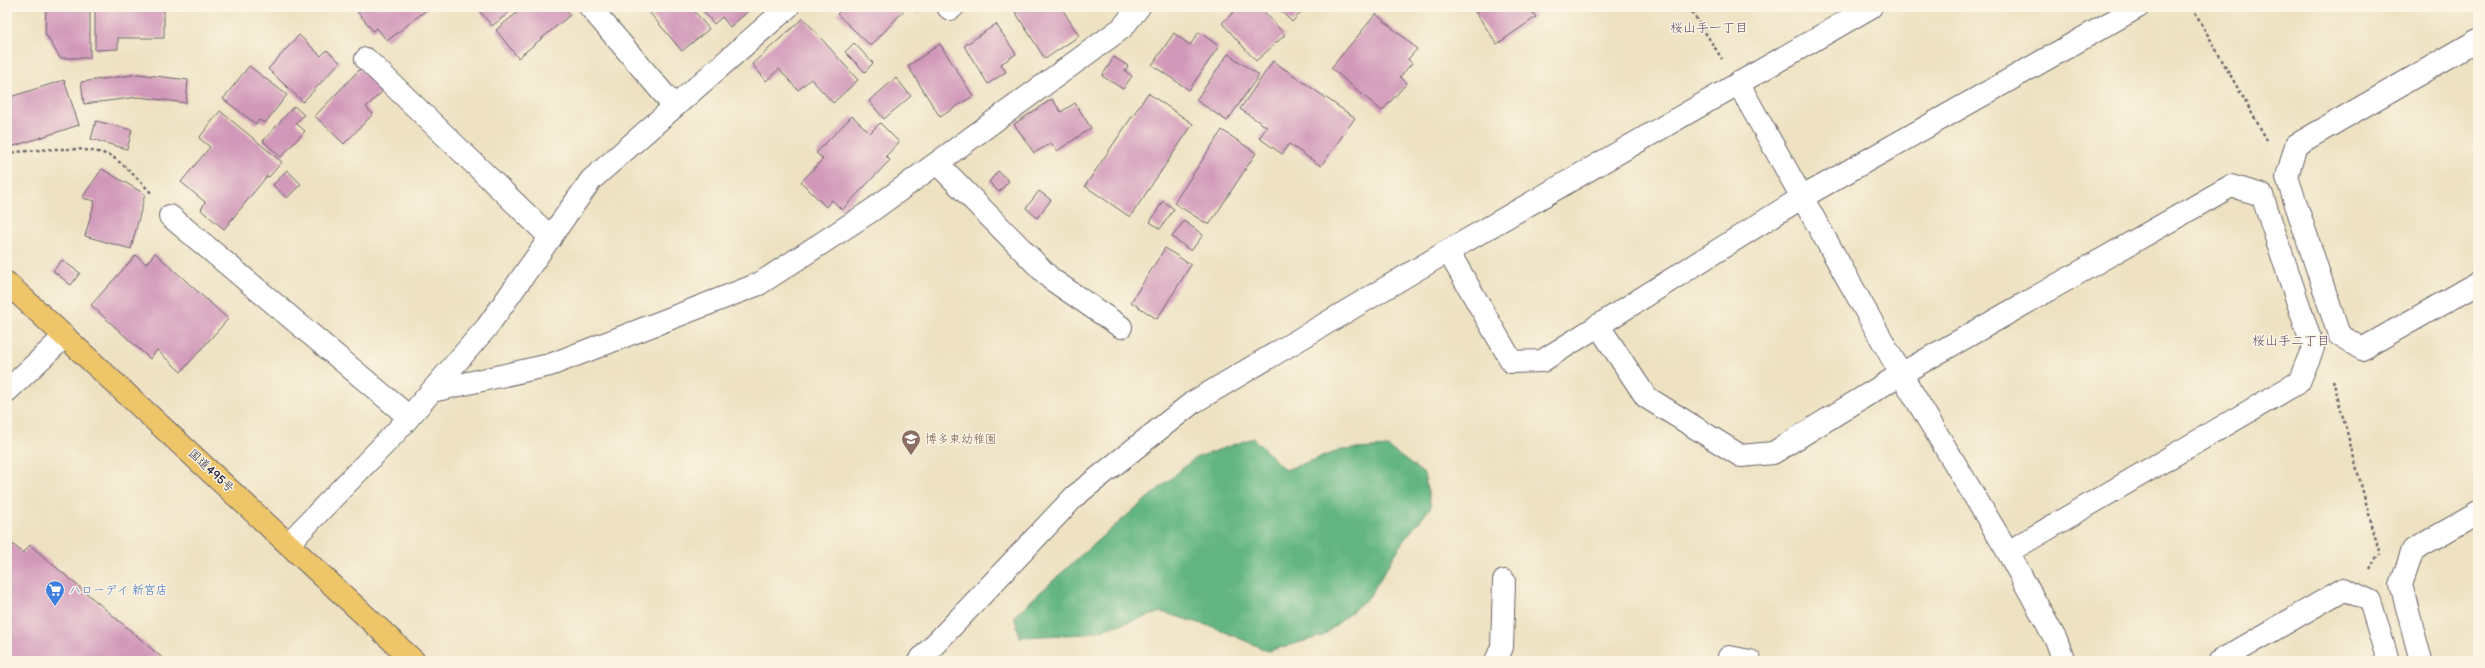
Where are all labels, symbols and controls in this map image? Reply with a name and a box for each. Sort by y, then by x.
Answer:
district label: 桜山手一丁目 [1670,20,1748,36]
district label: 桜山手二丁目 [2252,333,2330,349]
school or university icon: 博多東幼稚園 [900,428,922,456]
place label: 博多東幼稚園 [925,432,997,447]
street label: 国道495号 [185,446,237,496]
supermarket icon: ハローデイ 新宮店 [44,579,66,607]
place label: ハローデイ 新宮店 [69,583,168,598]

